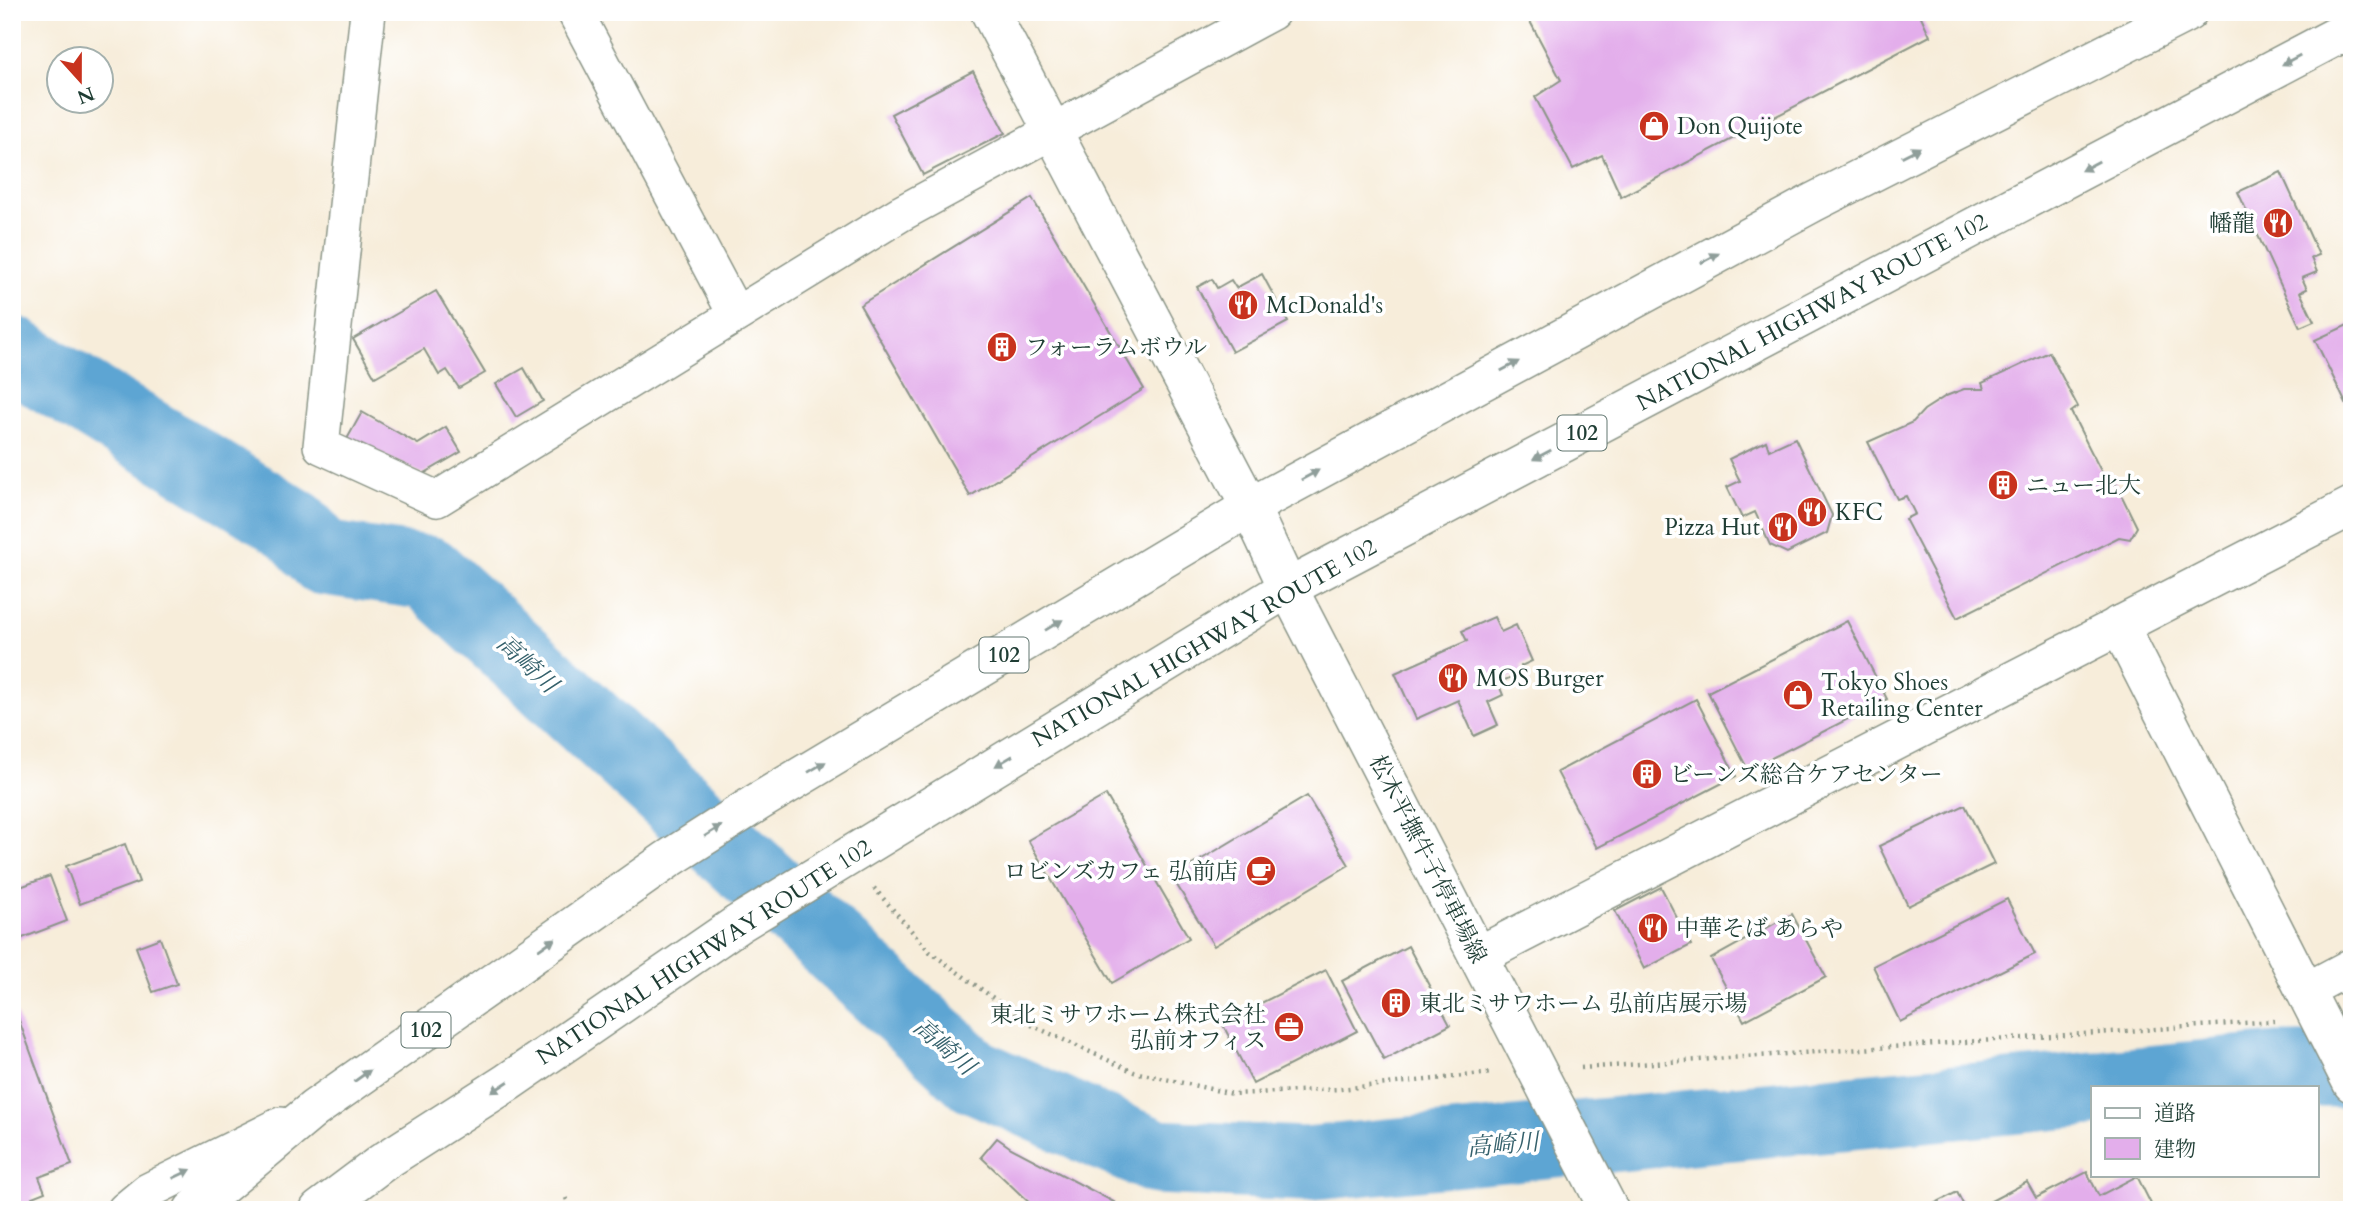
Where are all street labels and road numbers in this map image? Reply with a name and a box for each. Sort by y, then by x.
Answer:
street label: NATIONAL HIGHWAY ROUTE 102 [1631,206,1993,418]
road number: 102 [1558,416,1606,450]
street label: NATIONAL HIGHWAY ROUTE 102 [1026,531,1382,755]
road number: 102 [979,638,1028,672]
street label: 松木平撫牛子停車場線 [1362,749,1494,969]
street label: NATIONAL HIGHWAY ROUTE 102 [531,832,877,1072]
road number: 102 [402,1012,450,1048]

